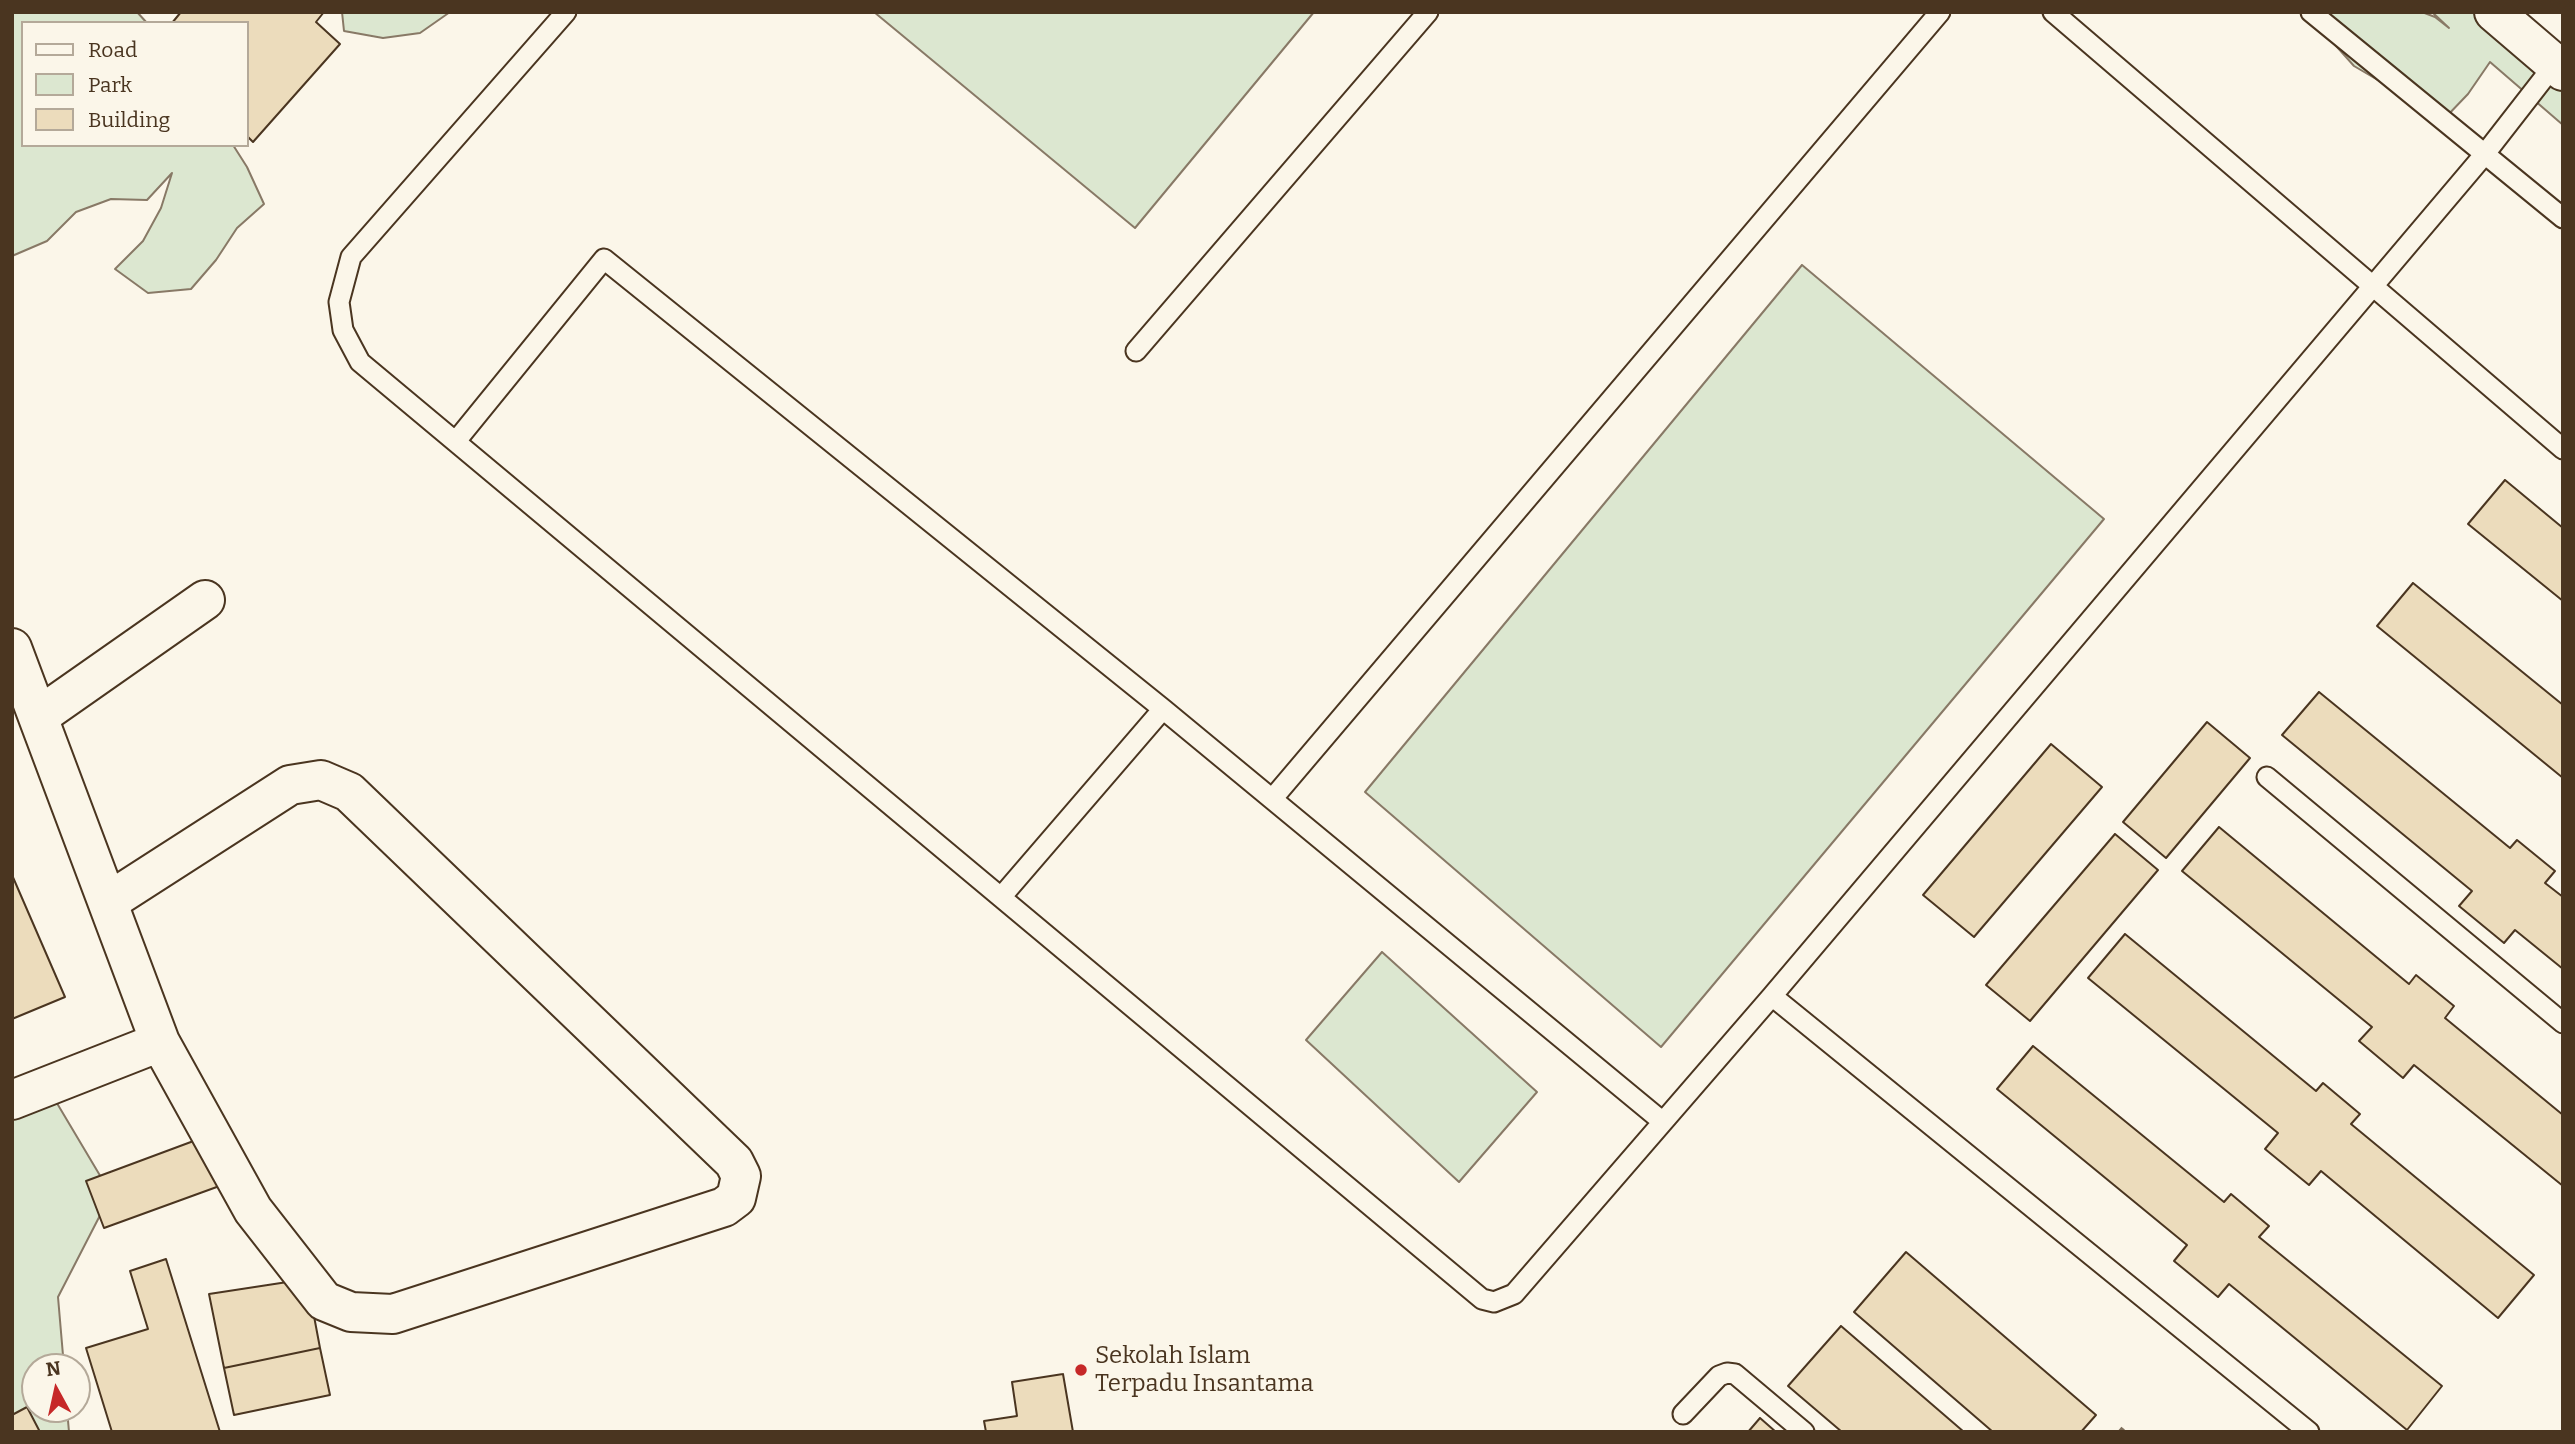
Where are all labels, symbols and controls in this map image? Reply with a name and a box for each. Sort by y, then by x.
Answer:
legend [21,21,248,147]
text: Road [88,37,137,63]
text: Park [88,72,132,98]
text: Building [88,107,170,133]
place label: Sekolah Islam Terpadu Insantama [1095,1342,1314,1398]
north arrow [21,1353,91,1423]
text: N [44,1356,62,1381]
marker: Sekolah Islam Terpadu Insantama [1073,1362,1089,1378]

